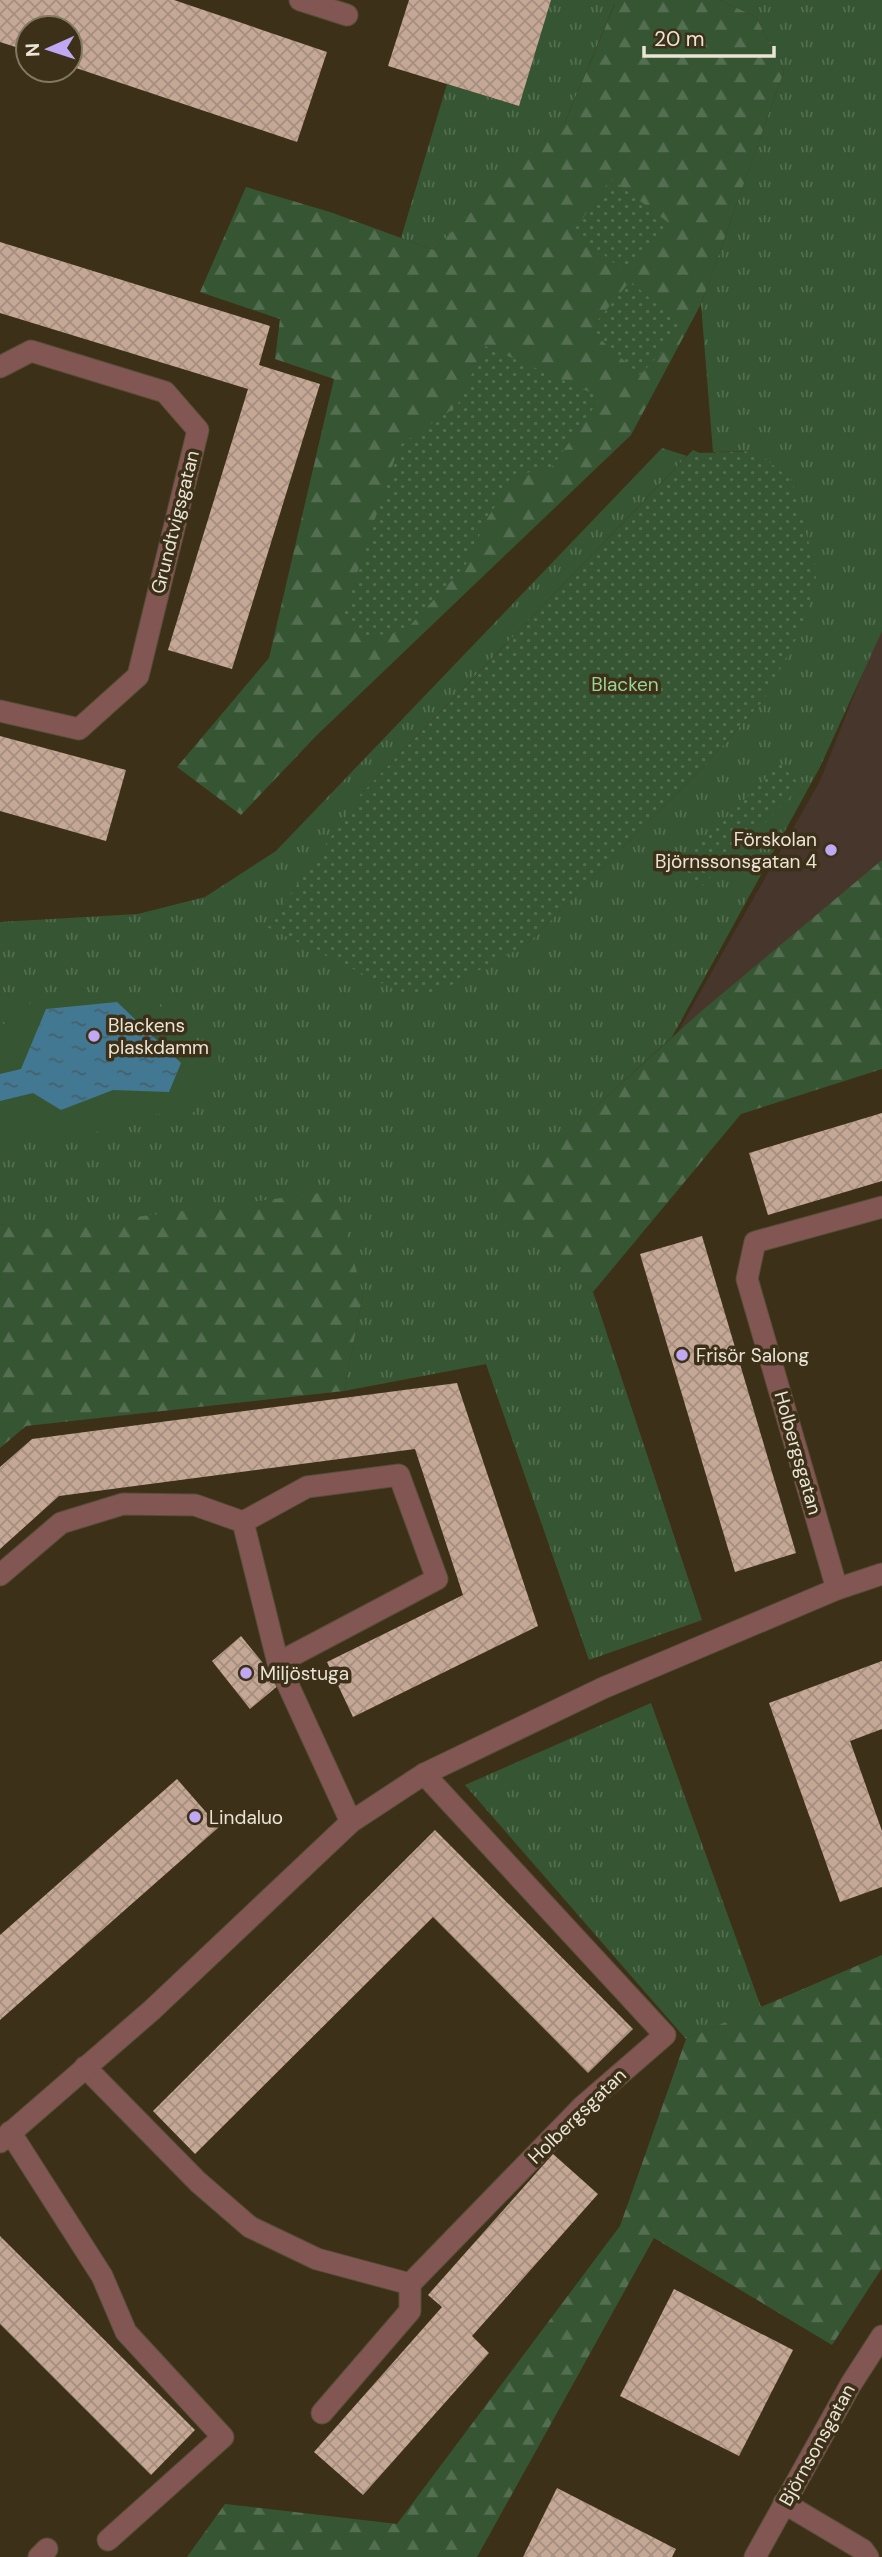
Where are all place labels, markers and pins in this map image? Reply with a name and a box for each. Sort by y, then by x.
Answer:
place label: Förskolan Björnssonsgatan 4 [655,827,817,874]
marker: Förskolan Björnssonsgatan 4 [823,842,839,858]
place label: Blackens plaskdamm [108,1013,209,1060]
marker: Blackens plaskdamm [86,1028,102,1044]
place label: Frisör Salong [696,1343,809,1368]
marker: Frisör Salong [674,1347,690,1363]
place label: Miljöstuga [260,1661,349,1686]
marker: Miljöstuga [238,1665,254,1681]
place label: Lindaluo [209,1805,283,1830]
marker: Lindaluo [187,1809,203,1825]

